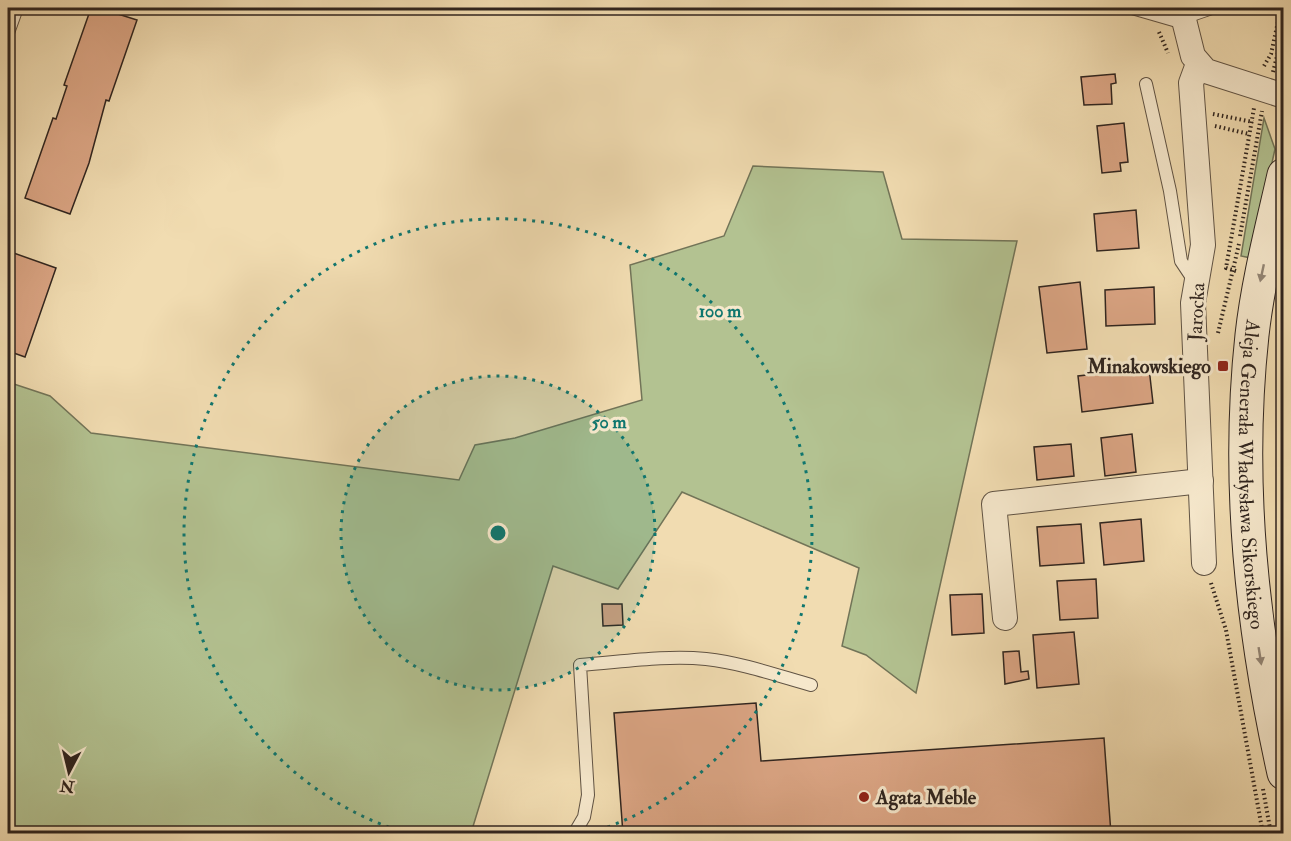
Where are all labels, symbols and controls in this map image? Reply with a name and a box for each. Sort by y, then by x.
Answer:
one-way arrow [1256,264,1266,282]
street label: Jarocka [1182,281,1211,343]
text: 100 m [699,300,742,323]
street label: Aleja Generała Władysława Sikorskiego [1233,317,1270,631]
place label: Minakowskiego [1086,354,1211,380]
marker: Minakowskiego [1216,359,1230,373]
text: 50 m [592,411,627,434]
centre of rings [488,523,508,543]
one-way arrow [1256,647,1265,666]
north arrow [39,742,99,802]
text: N [58,775,77,797]
place label: Agata Meble [875,785,977,811]
marker: Agata Meble [857,790,871,804]

